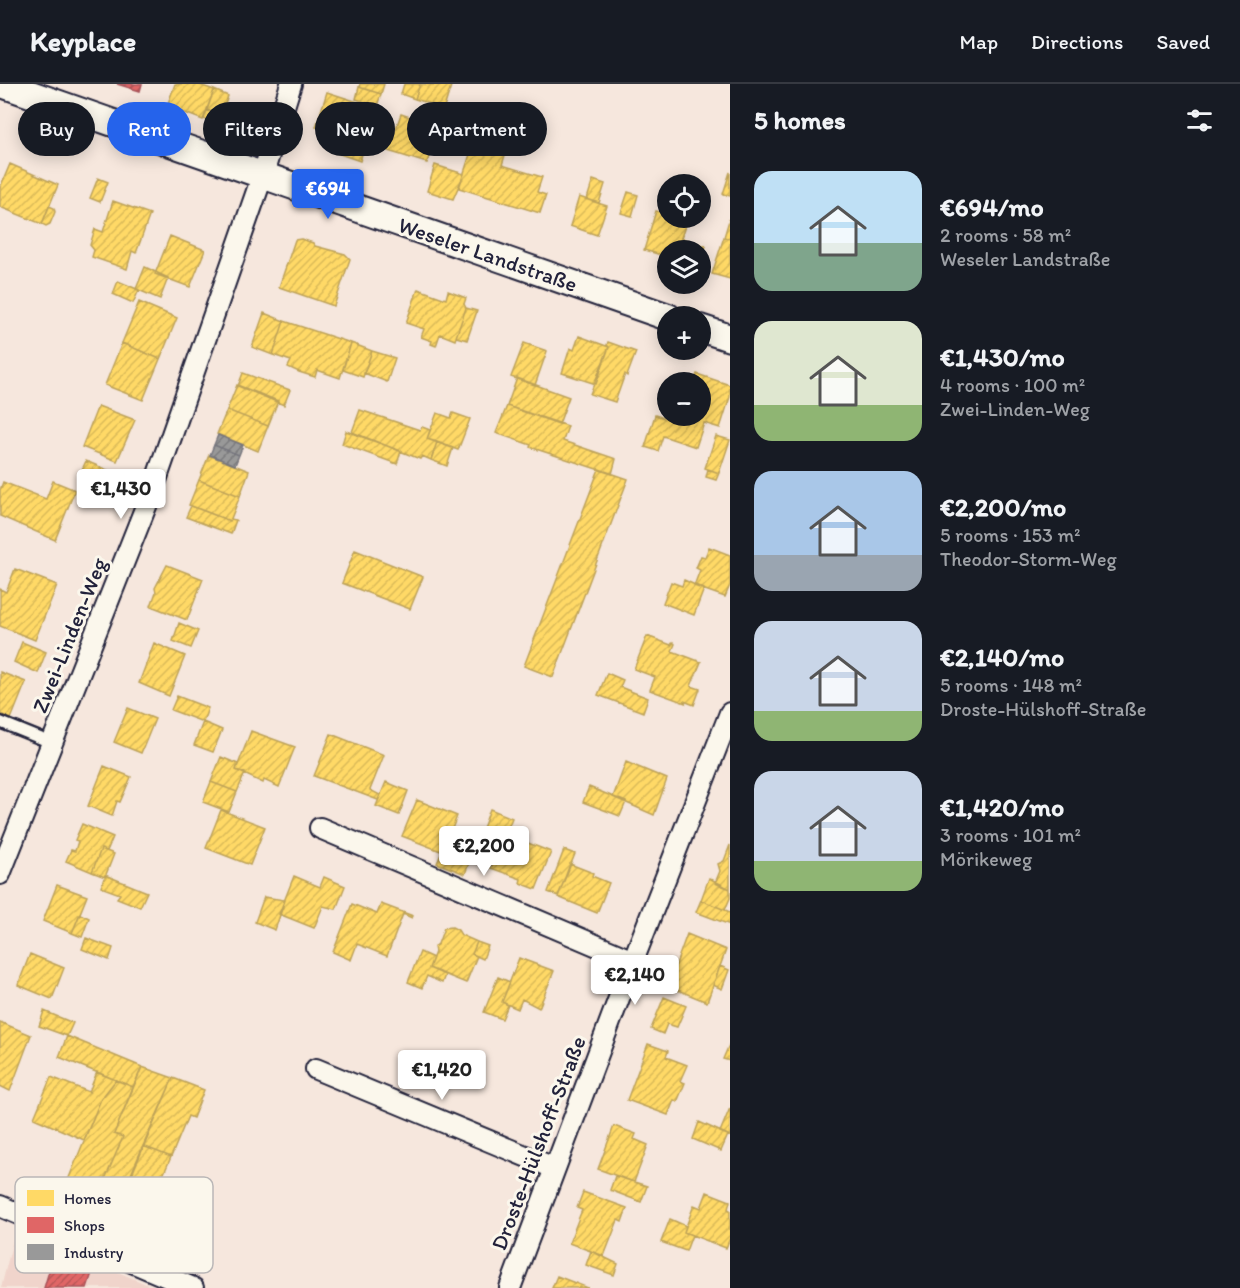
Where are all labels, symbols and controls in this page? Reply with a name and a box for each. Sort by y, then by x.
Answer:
text: Keyplace [30,24,136,58]
text: Map [960,29,998,54]
text: Directions [1031,29,1123,54]
text: Saved [1156,29,1210,54]
chip: Buy [18,102,95,156]
chip: Rent [107,102,191,156]
chip: Filters [203,102,303,156]
chip: New [315,102,395,156]
chip: Apartment [407,102,547,156]
text: 5 homes [754,104,846,136]
icon: filters [1183,104,1216,137]
pin: €694 [292,169,364,220]
map controls [657,174,711,426]
button: locate [657,174,711,228]
text: €694 [306,176,350,200]
text: €694/mo [940,191,1044,223]
icon: home [802,195,874,267]
street label: Weseler Landstraße [395,211,581,298]
text: 2 rooms · 58 m² [940,223,1071,247]
button: layers [657,240,711,294]
text: Weseler Landstraße [940,247,1110,271]
button: + [657,306,711,360]
text: €1,430/mo [940,341,1065,373]
icon: home [802,345,874,417]
button: − [657,372,711,426]
text: 4 rooms · 100 m² [940,373,1085,397]
text: Zwei-Linden-Weg [940,397,1090,421]
pin: €1,430 [72,469,170,520]
text: €1,430 [91,476,151,500]
text: €2,200/mo [940,491,1066,523]
icon: home [802,495,874,567]
text: 5 rooms · 153 m² [940,523,1080,547]
text: Theodor-Storm-Weg [940,547,1117,571]
street label: Zwei-Linden-Weg [26,553,113,717]
text: €2,140/mo [940,641,1064,673]
icon: home [802,645,874,717]
text: 5 rooms · 148 m² [940,673,1082,697]
text: Droste-Hülshoff-Straße [940,697,1146,721]
text: €1,420/mo [940,791,1064,823]
icon: home [802,795,874,867]
text: 3 rooms · 101 m² [940,823,1081,847]
pin: €2,200 [435,826,533,877]
text: €2,200 [453,833,515,857]
text: Mörikeweg [940,847,1032,871]
pin: €2,140 [586,955,684,1006]
text: €2,140 [605,962,665,986]
street label: Droste-Hülshoff-Straße [485,1032,592,1254]
pin: €1,420 [393,1050,491,1101]
text: €1,420 [412,1057,472,1081]
legend [15,1177,213,1273]
text: Homes [64,1189,111,1208]
text: Shops [64,1216,105,1235]
text: Industry [64,1243,124,1262]

